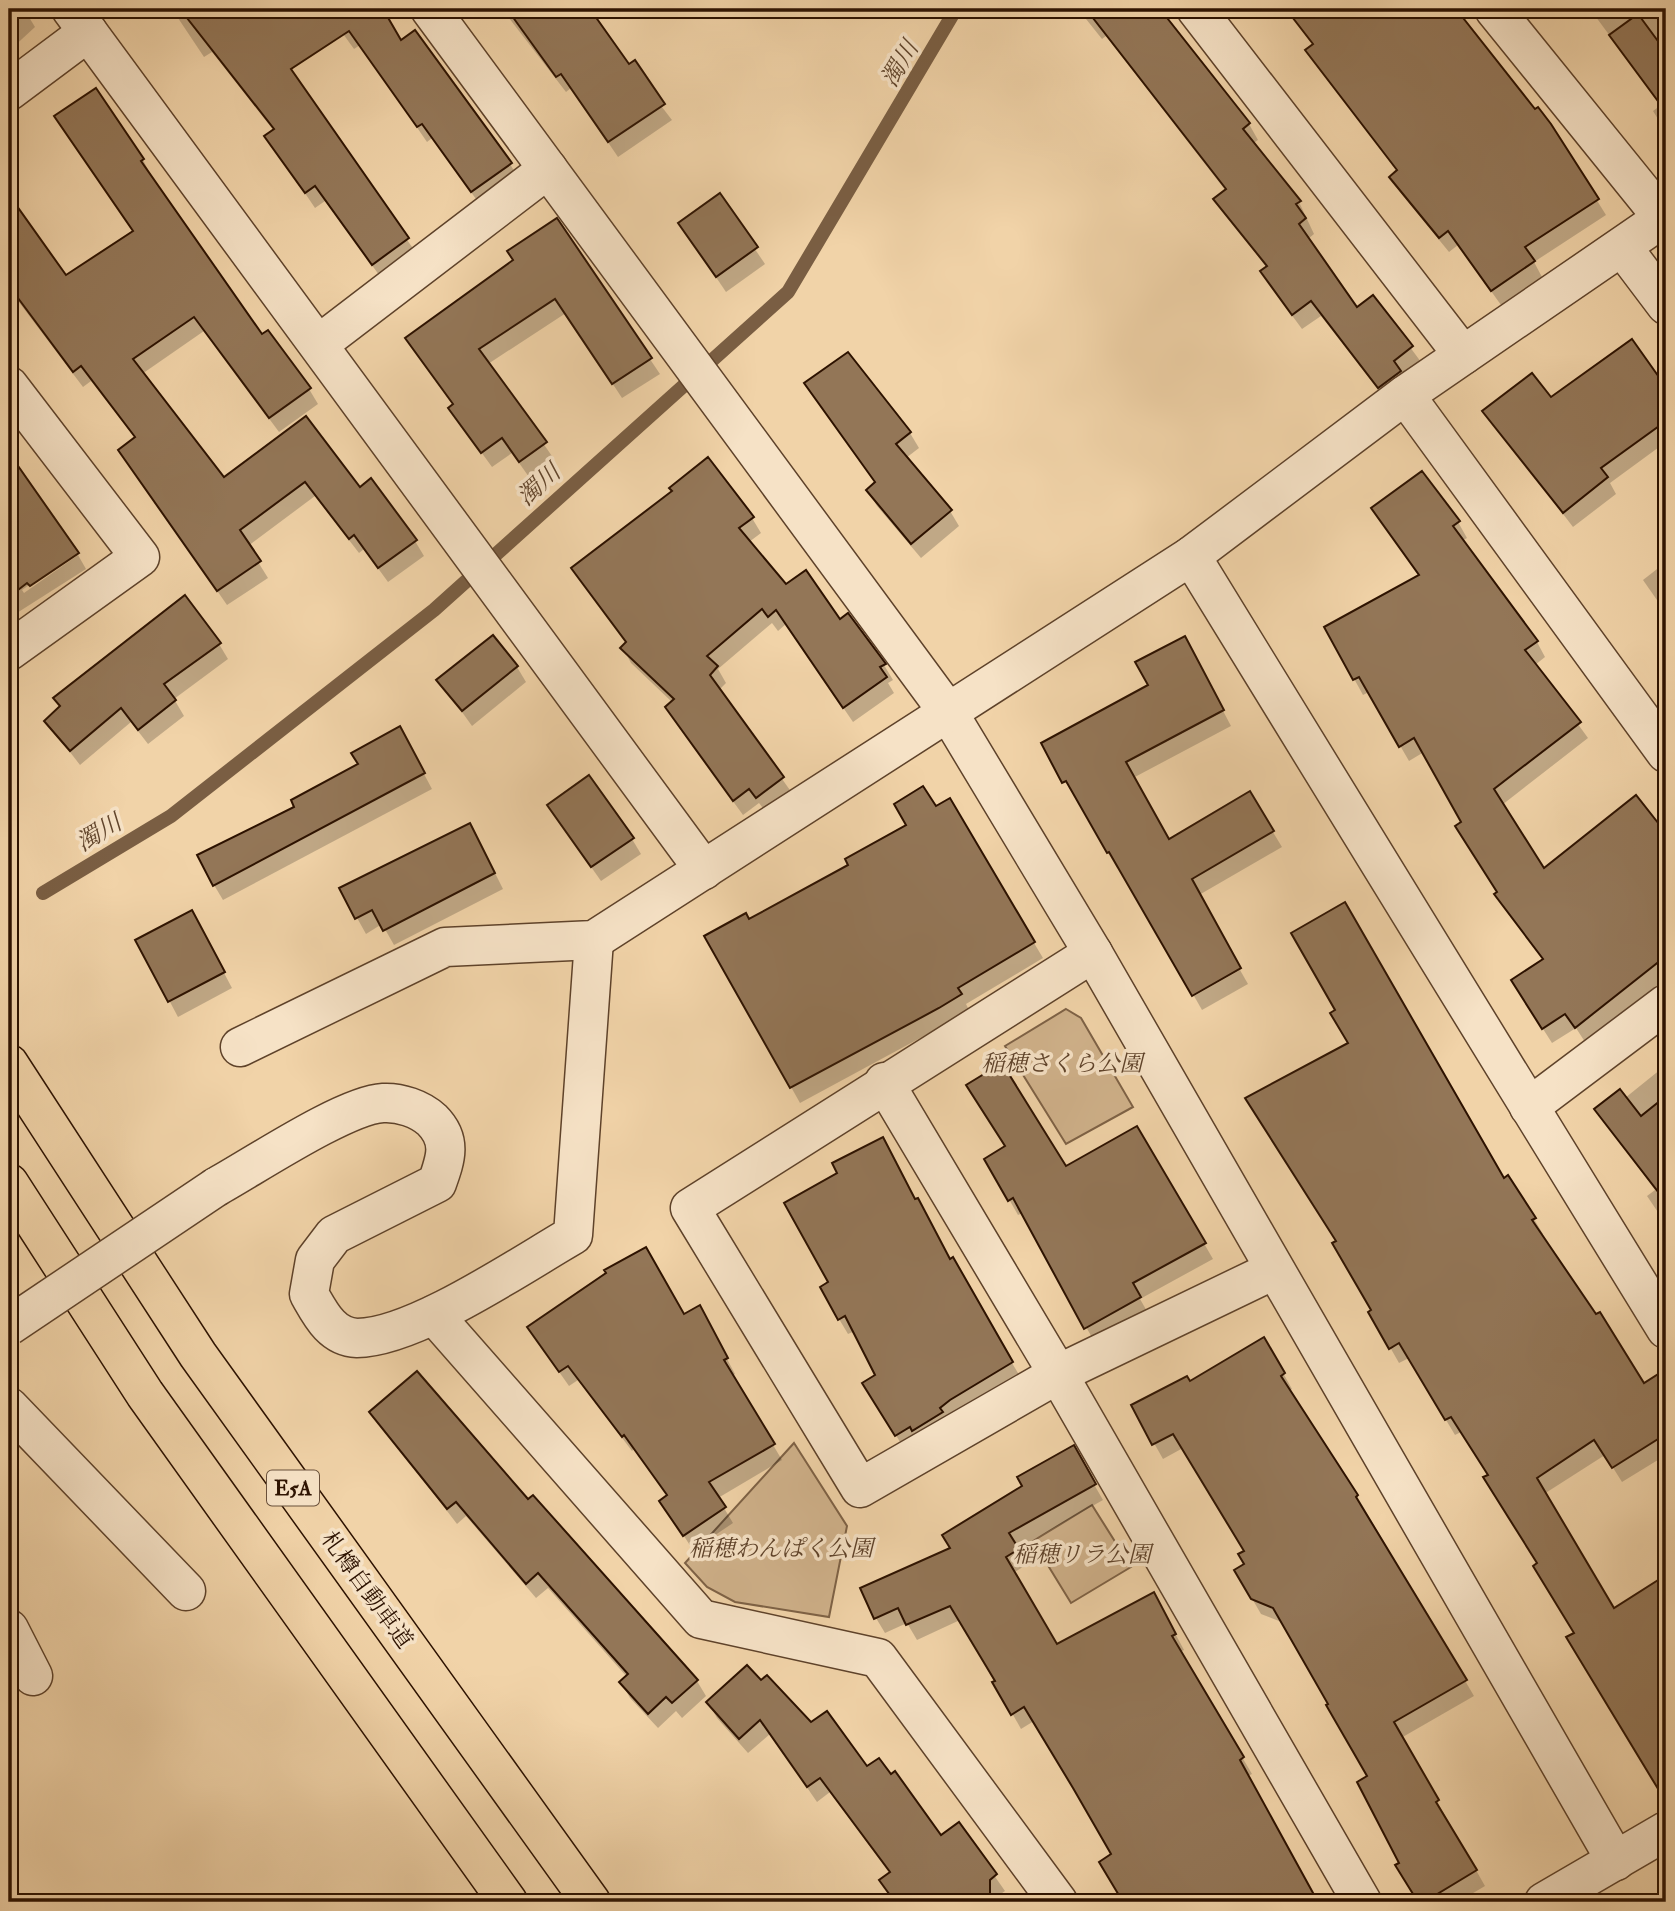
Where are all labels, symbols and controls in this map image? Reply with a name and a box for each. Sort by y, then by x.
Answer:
water label: 濁川 [874,33,927,93]
water label: 濁川 [511,455,569,513]
water label: 濁川 [70,806,130,859]
park label: 稲穂さくら公園 [982,1049,1147,1078]
road number: E5A [267,1470,319,1506]
street label: 札樽自動車道 [315,1526,419,1654]
park label: 稲穂わんぱく公園 [689,1534,877,1563]
park label: 稲穂リラ公園 [1013,1540,1155,1569]

